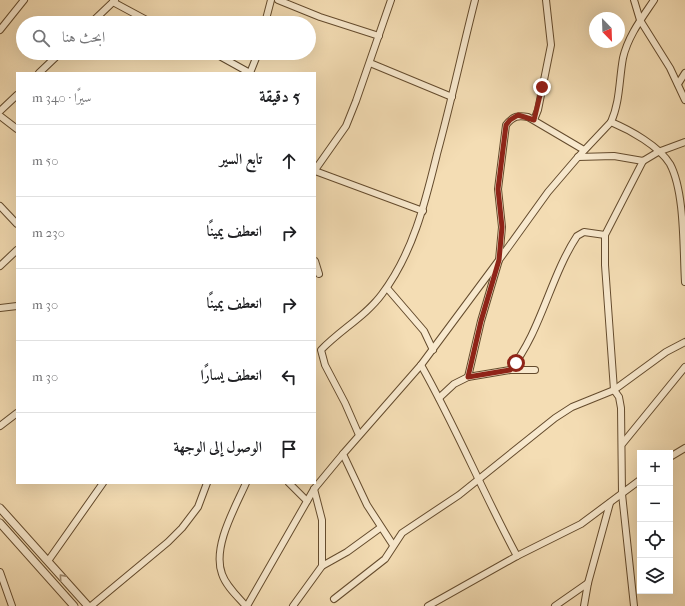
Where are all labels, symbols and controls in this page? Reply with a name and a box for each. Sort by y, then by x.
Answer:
north arrow [589,12,625,48]
search box [16,16,316,60]
icon: search [30,27,52,49]
text: ابحث هنا [62,28,105,46]
route end [533,78,551,96]
text: 5 دقيقة [259,86,300,106]
text: سيرًا · 340 m [32,90,91,105]
text: تابع السير [220,150,262,168]
icon: ahead [278,150,300,172]
text: 50 m [32,153,58,168]
text: انعطف يمينًا [207,222,262,240]
icon: right [278,222,300,244]
text: 230 m [32,225,65,240]
text: انعطف يمينًا [207,294,262,312]
icon: right [278,294,300,316]
text: 30 m [32,297,58,312]
route start [507,354,525,372]
text: انعطف يسارًا [201,366,262,384]
icon: left [278,366,300,388]
text: 30 m [32,369,58,384]
text: الوصول إلى الوجهة [173,438,262,456]
icon: arrive [278,438,300,460]
map controls [637,450,673,594]
button: + [637,450,673,486]
button: − [637,486,673,522]
button: locate [637,522,673,558]
button: layers [637,558,673,594]
one-way arrow [59,574,66,582]

